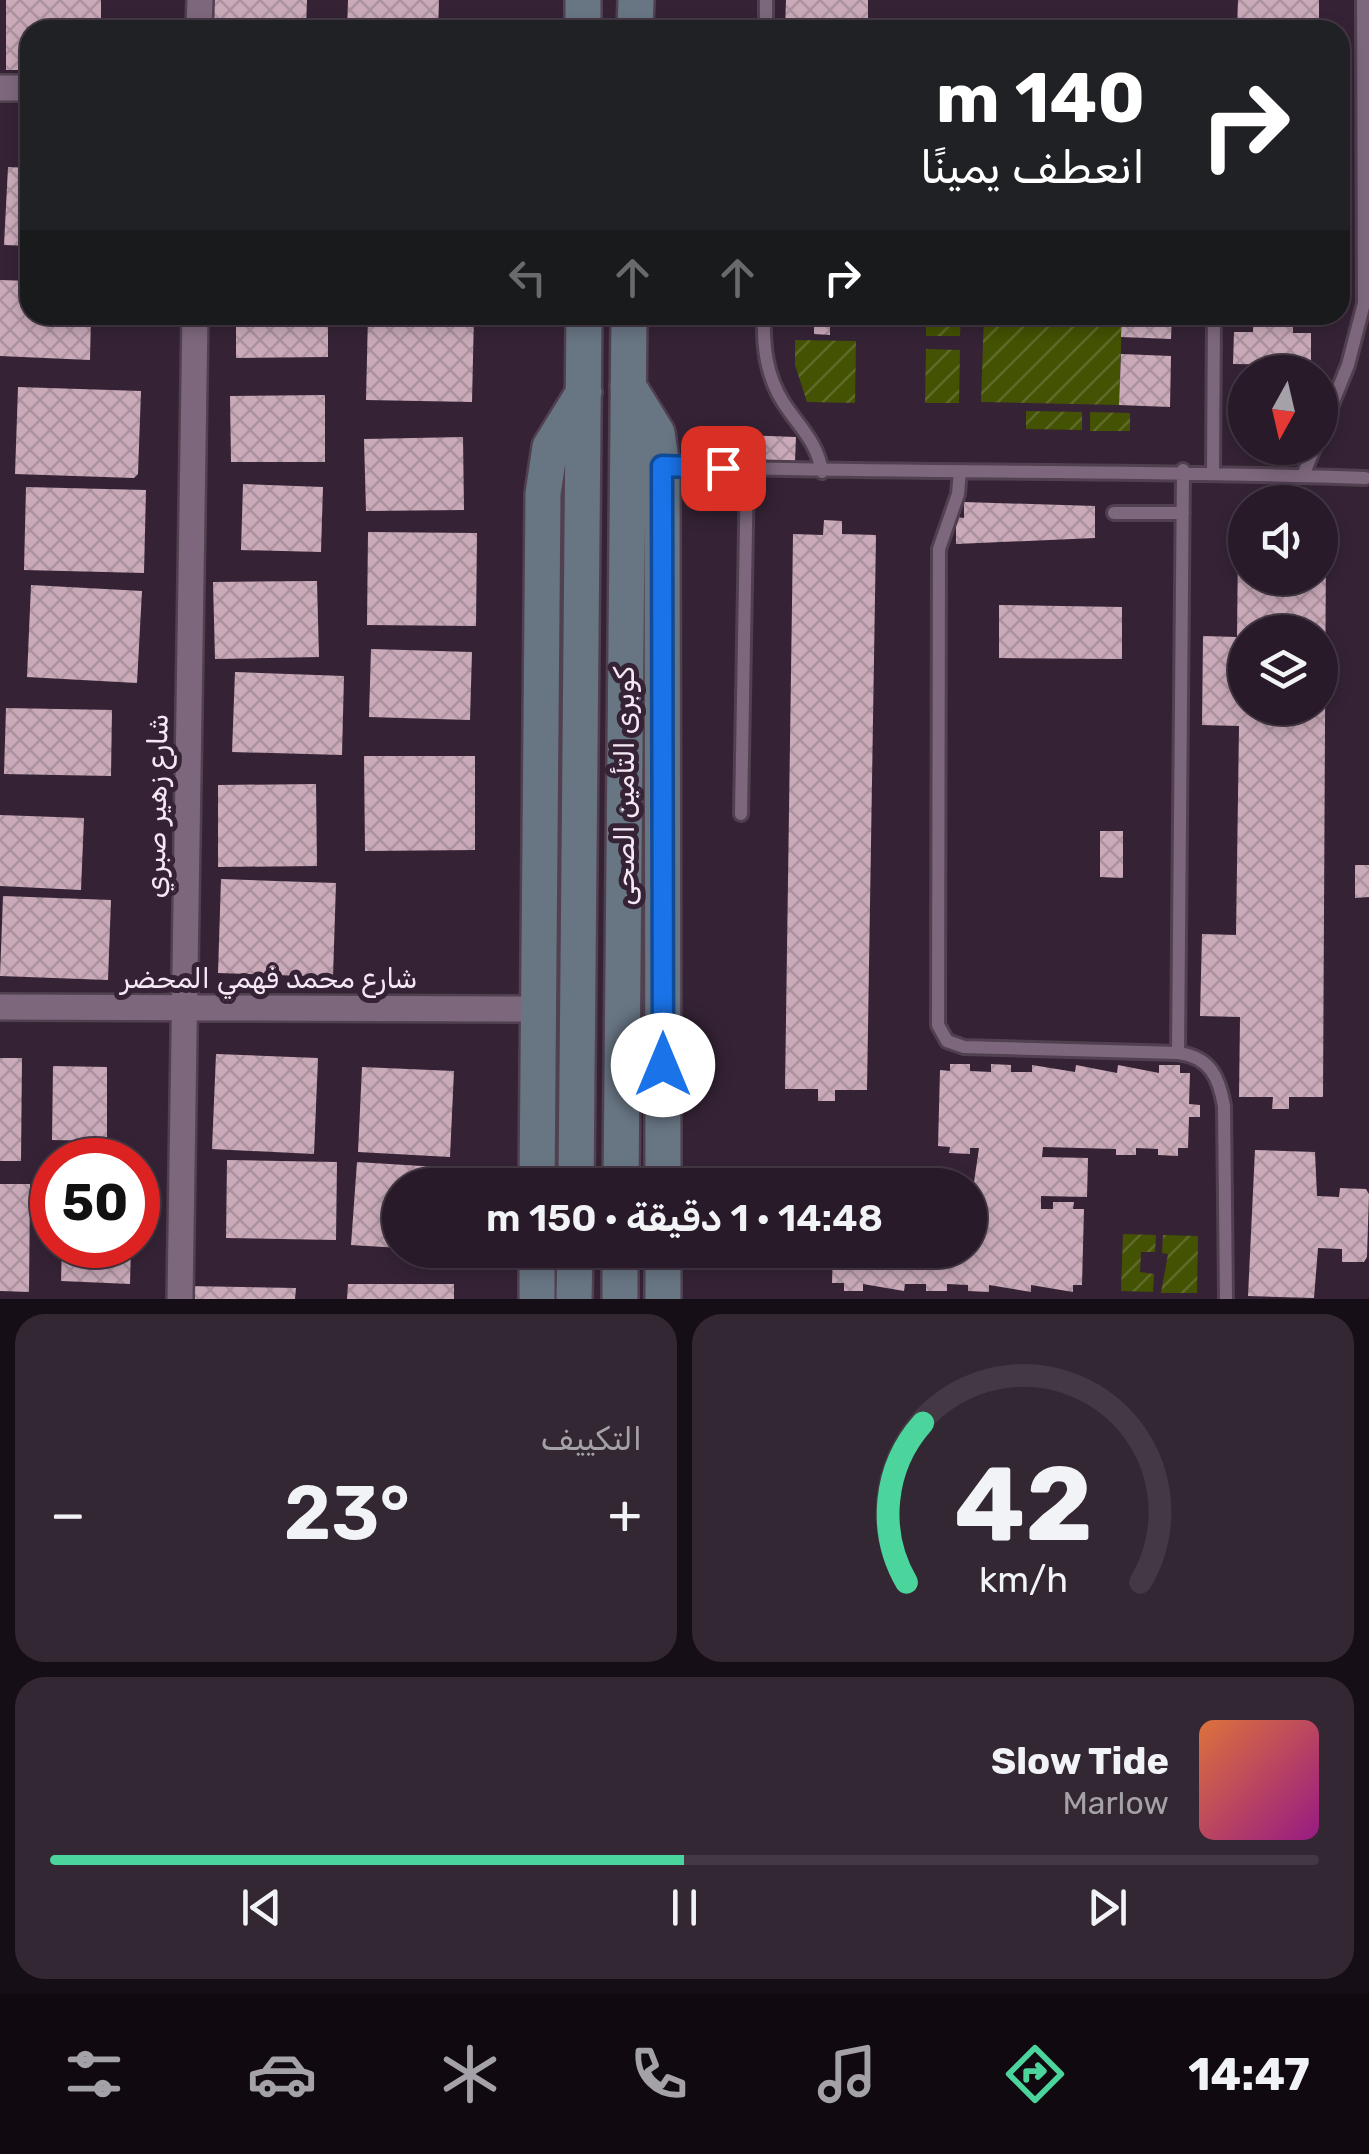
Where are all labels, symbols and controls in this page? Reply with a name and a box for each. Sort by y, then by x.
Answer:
text: 140 m [936,57,1145,140]
icon: right [1180,60,1310,190]
text: انعطف يمينًا [920,141,1145,194]
icon: left [500,250,555,305]
icon: ahead [605,250,660,305]
icon: ahead [710,250,765,305]
icon: right [815,250,870,305]
north arrow [1228,355,1338,465]
map controls [1228,355,1338,725]
pin [681,426,766,511]
icon: arrive [696,441,751,496]
button: sound [1228,485,1338,595]
button: layers [1228,615,1338,725]
street label: كوبرى التأمين الصحى [608,666,641,906]
street label: شارع زهير صبري [138,713,178,899]
street label: شارع محمد فهمي المحضر [118,962,418,1000]
position arrow [611,1013,715,1117]
speed limit sign: 50 [30,1138,160,1268]
text: 14:48 · 1 دقيقة · 150 m [486,1195,883,1241]
text: التكييف [540,1420,642,1458]
text: 42 [954,1443,1092,1566]
text: 23° [284,1469,410,1558]
text: − [50,1482,86,1547]
text: + [608,1482,642,1547]
text: km/h [978,1559,1068,1601]
text: Slow Tide [991,1738,1169,1784]
text: Marlow [1062,1784,1169,1822]
icon: previous [234,1880,289,1935]
icon: pause [657,1880,712,1935]
icon: next [1080,1880,1135,1935]
icon: filters [59,2039,129,2109]
icon: car [247,2039,317,2109]
icon: climate [435,2039,505,2109]
icon: phone [624,2039,694,2109]
icon: music [812,2039,882,2109]
icon: directions [1000,2039,1070,2109]
text: 14:47 [1188,2048,1310,2101]

